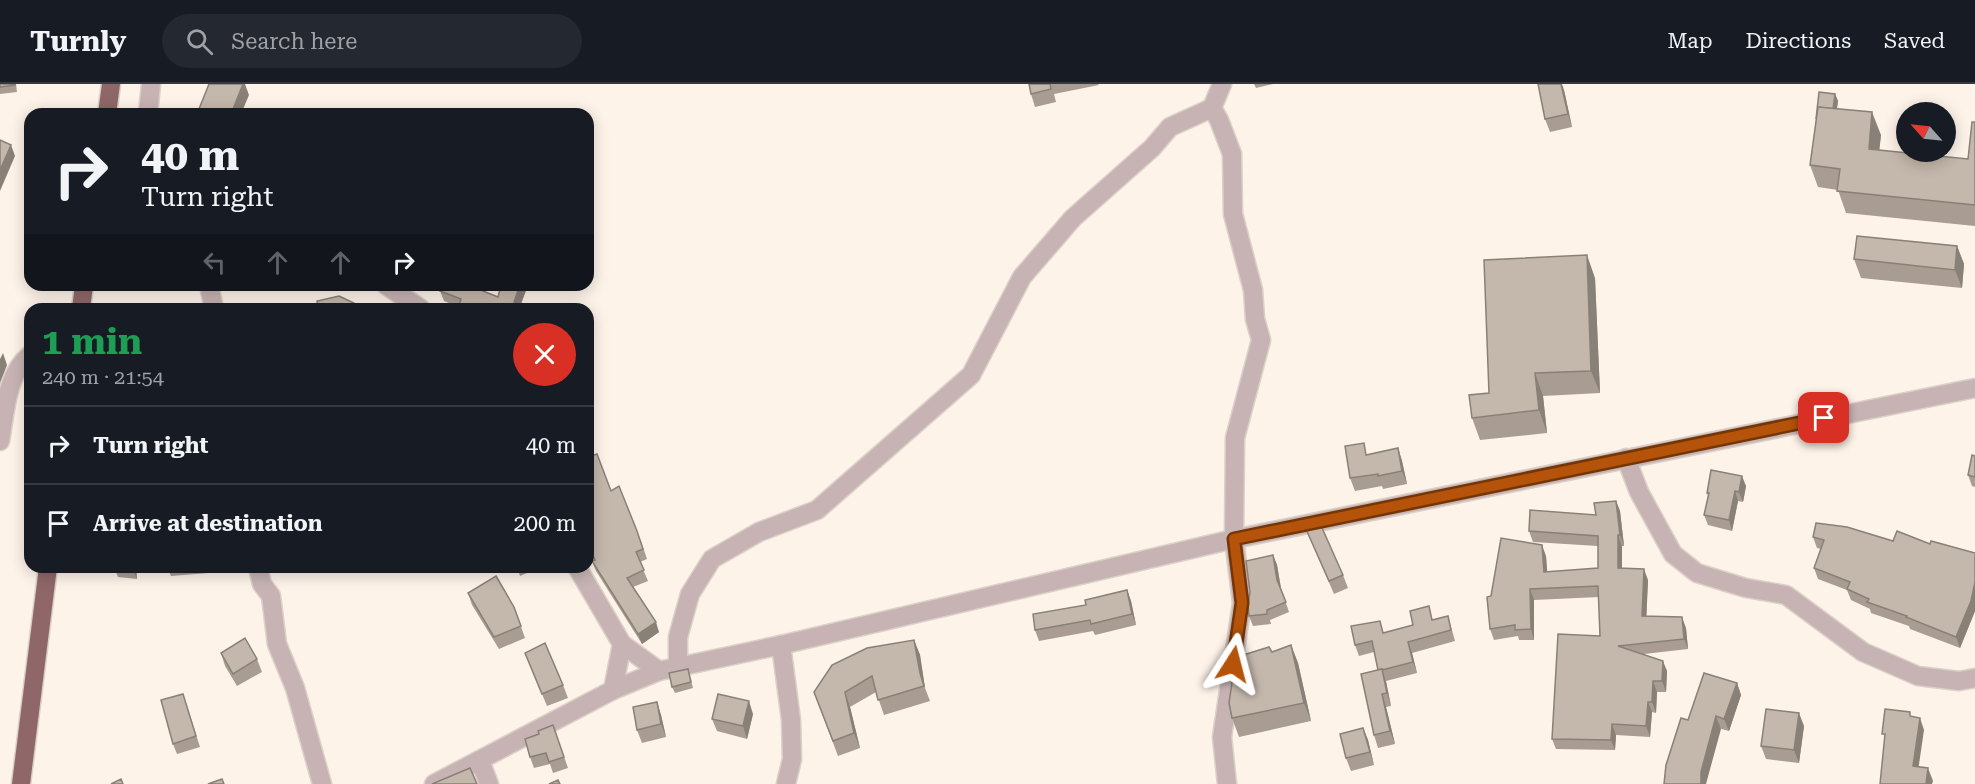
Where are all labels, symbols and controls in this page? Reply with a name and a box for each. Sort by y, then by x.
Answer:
search box [162,14,582,68]
text: Turnly [30,25,126,58]
icon: search [183,25,216,58]
text: Search here [231,29,357,54]
text: Map [1668,29,1712,53]
text: Directions [1745,29,1851,53]
text: Saved [1884,29,1945,53]
north arrow [1896,102,1956,162]
map controls [1896,102,1956,162]
text: 40 m [141,131,239,180]
icon: right [42,132,120,210]
text: Turn right [141,181,274,213]
icon: left [198,246,231,279]
icon: ahead [261,246,294,279]
icon: ahead [324,246,357,279]
icon: right [387,246,420,279]
text: 1 min [42,321,142,363]
button: close [513,323,576,386]
text: 240 m · 21:54 [42,365,164,389]
pin [1798,392,1849,443]
icon: arrive [1807,401,1840,434]
icon: right [42,429,75,462]
text: Turn right [93,433,208,458]
text: 40 m [526,433,576,458]
icon: arrive [42,507,75,540]
text: Arrive at destination [93,511,322,536]
text: 200 m [513,511,576,536]
position arrow [1201,632,1265,696]

